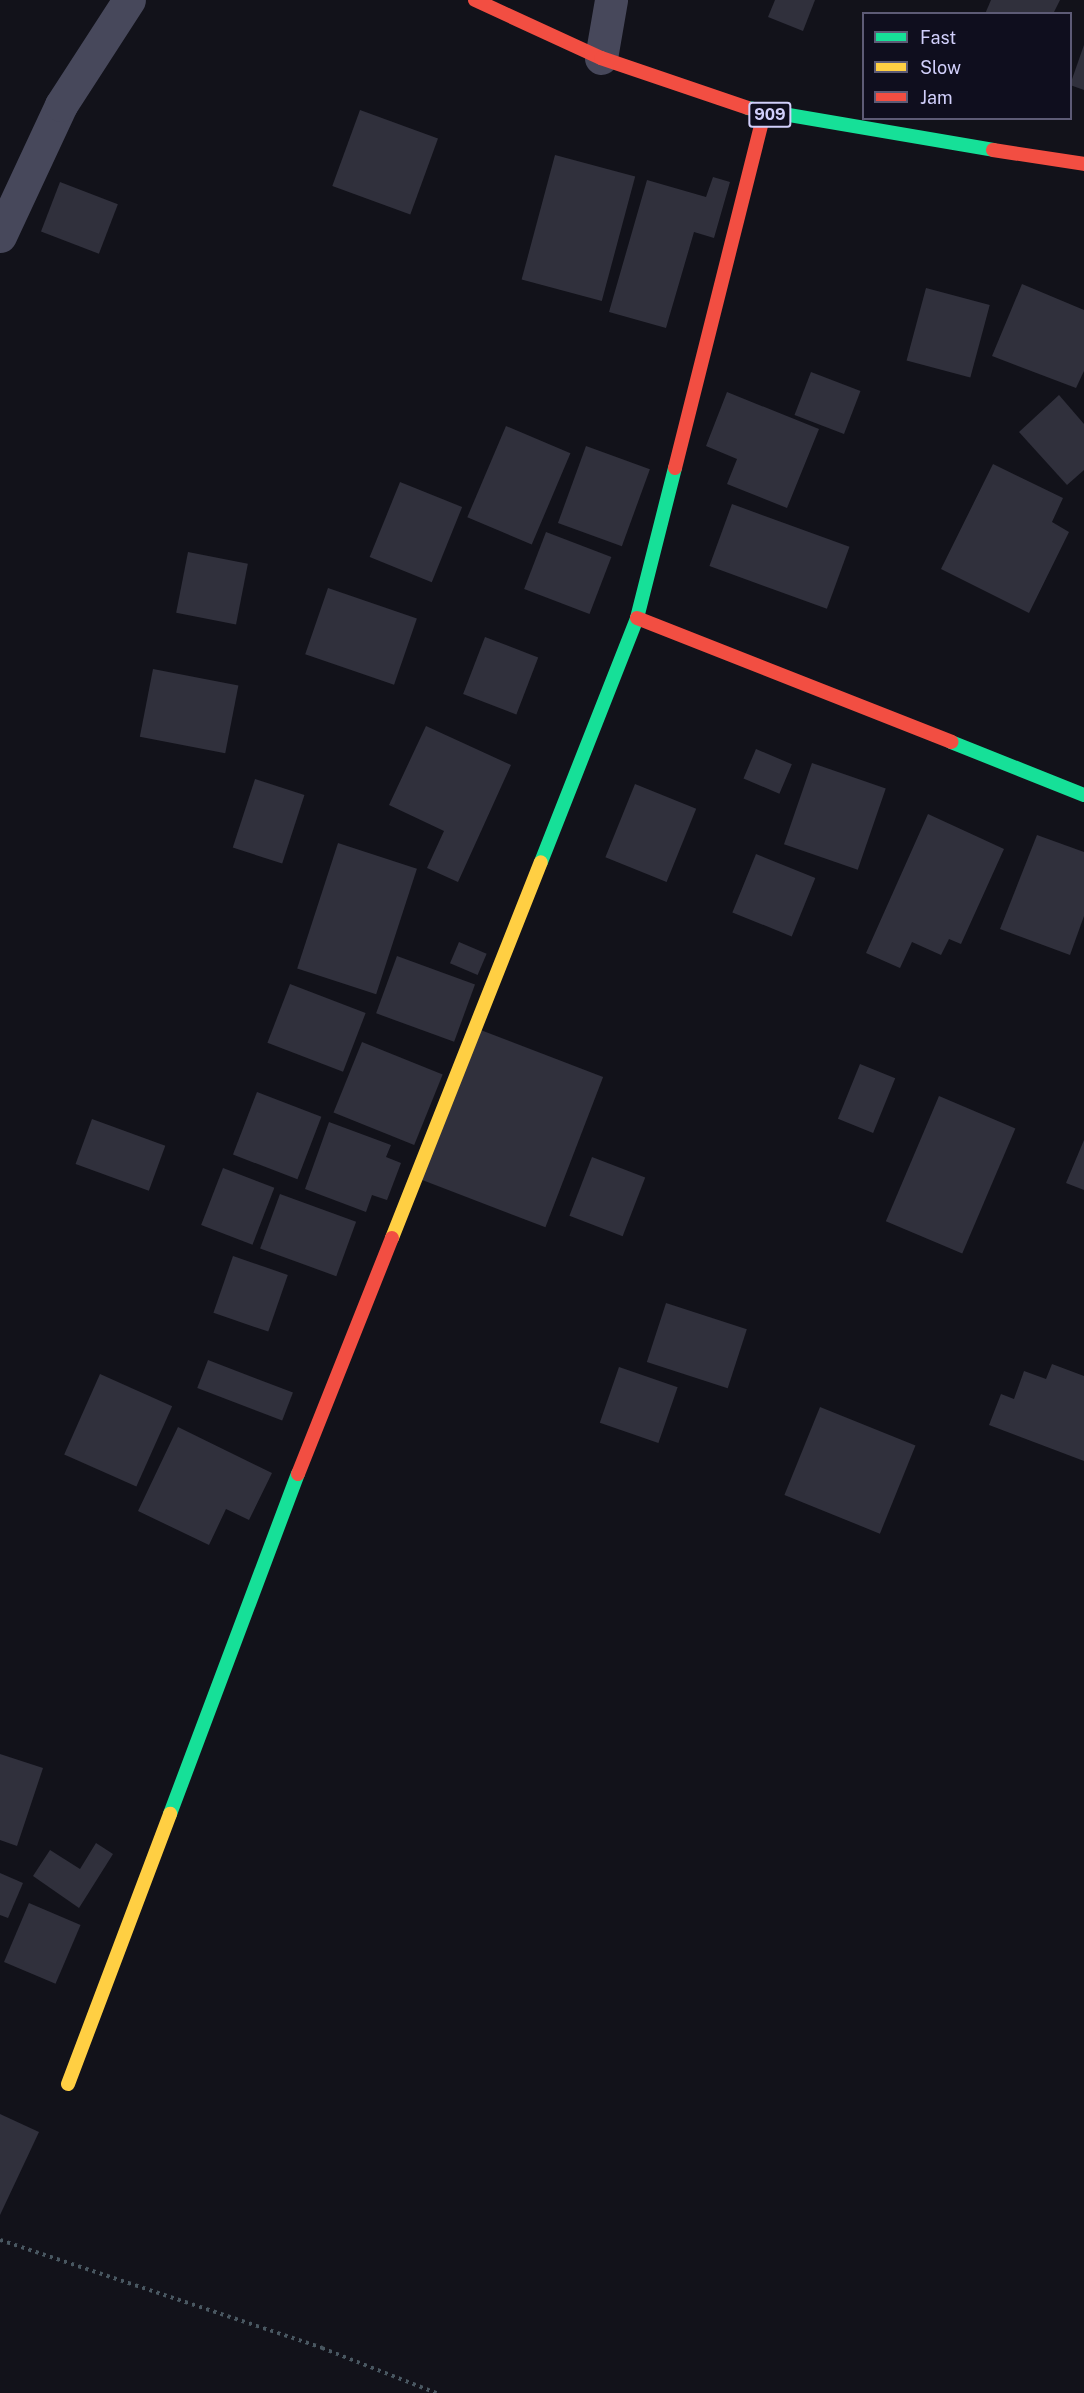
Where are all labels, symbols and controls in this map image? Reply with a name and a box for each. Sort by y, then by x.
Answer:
legend [862,12,1072,120]
text: Fast [920,27,956,48]
text: Slow [920,57,961,78]
text: Jam [920,87,953,108]
road number: 909 [748,102,792,128]

